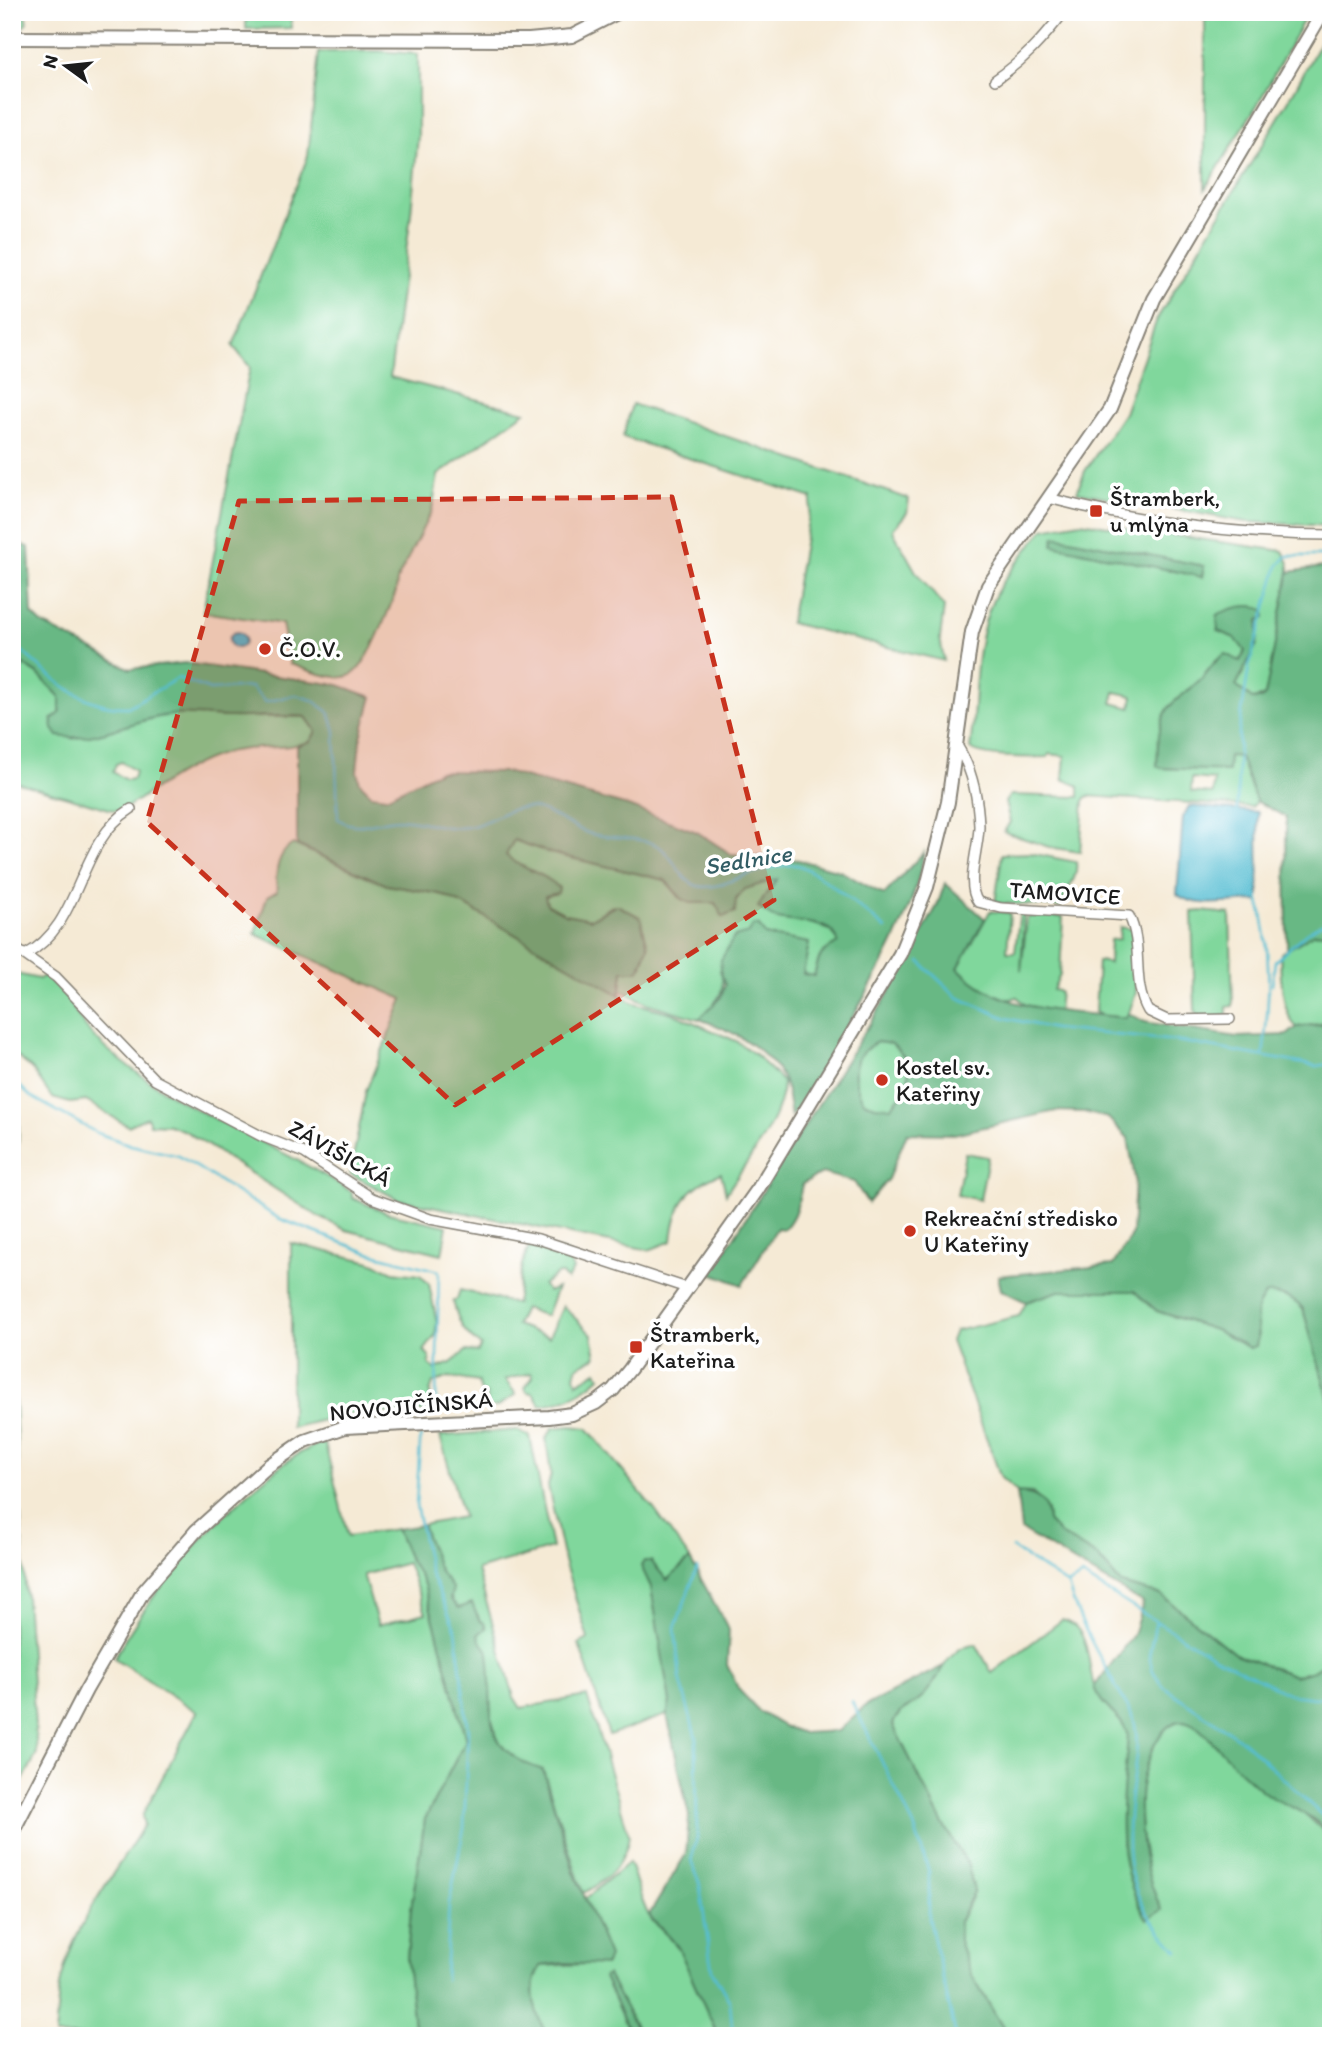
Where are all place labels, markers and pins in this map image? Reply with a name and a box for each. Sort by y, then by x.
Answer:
place label: Štramberk, u mlýna [1110,484,1221,538]
marker: Štramberk, u mlýna [1088,503,1104,519]
place label: Č.O.V. [279,635,341,663]
marker: Č.O.V. [257,641,273,657]
place label: Kostel sv. Kateřiny [896,1053,990,1107]
marker: Kostel sv. Kateřiny [874,1072,890,1088]
place label: Rekreační středisko U Kateřiny [924,1204,1118,1258]
marker: Rekreační středisko U Kateřiny [902,1223,918,1239]
place label: Štramberk, Kateřina [650,1320,761,1374]
marker: Štramberk, Kateřina [628,1339,644,1355]

